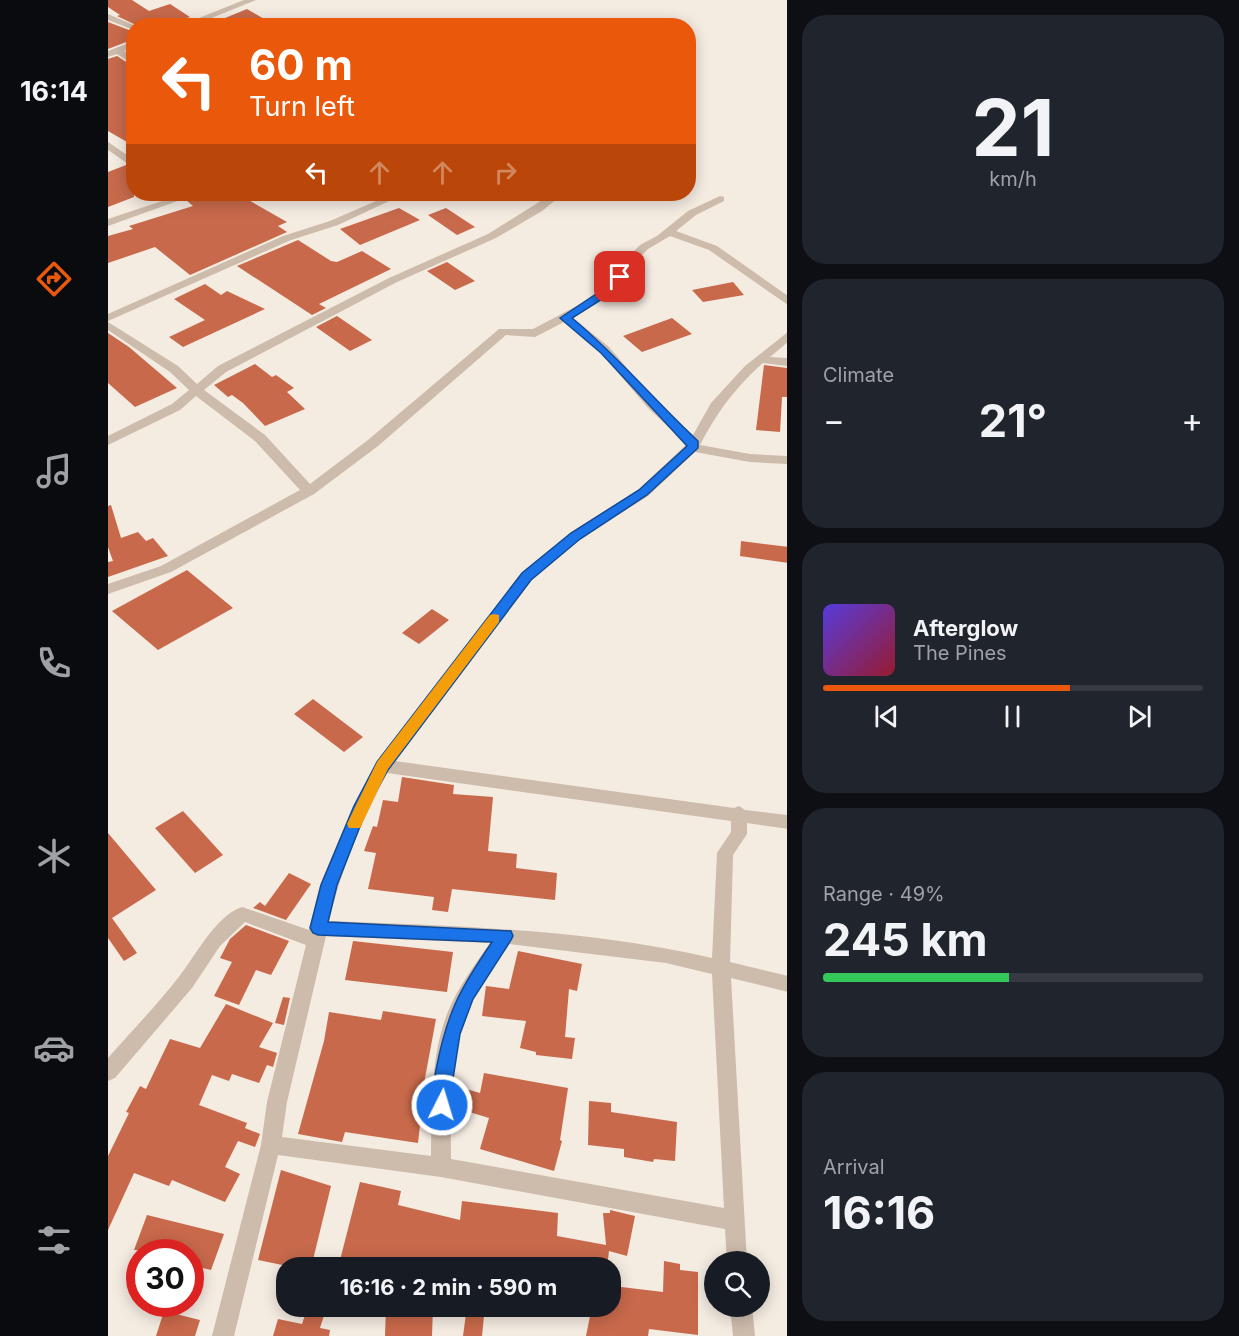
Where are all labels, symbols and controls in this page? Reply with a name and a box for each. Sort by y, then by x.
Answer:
text: 60 m [249,39,353,90]
icon: left [150,42,228,120]
text: 16:14 [20,75,88,108]
text: 21 [972,80,1054,175]
text: Turn left [249,90,355,123]
icon: left [300,156,333,189]
icon: ahead [363,156,396,189]
icon: ahead [426,156,459,189]
icon: right [489,156,522,189]
text: km/h [989,167,1037,191]
pin [594,251,645,302]
icon: directions [33,258,75,300]
icon: arrive [603,260,636,293]
text: Climate [823,363,894,387]
text: 21° [979,393,1047,448]
text: − [823,400,845,440]
text: + [1181,400,1203,440]
icon: music [33,450,75,492]
text: Afterglow [913,615,1018,641]
text: The Pines [913,641,1007,665]
icon: phone [33,642,75,684]
icon: previous [870,700,903,733]
icon: pause [996,700,1029,733]
icon: next [1123,700,1156,733]
icon: climate [33,835,75,877]
text: Range · 49% [823,882,945,906]
text: 245 km [823,912,988,967]
icon: car [33,1027,75,1069]
position arrow [410,1073,474,1137]
text: Arrival [823,1155,885,1179]
text: 16:16 [823,1185,935,1240]
icon: filters [33,1219,75,1261]
speed limit sign: 30 [126,1239,204,1317]
map controls [704,1251,770,1317]
button: search [704,1251,770,1317]
text: 16:16 · 2 min · 590 m [340,1274,557,1300]

